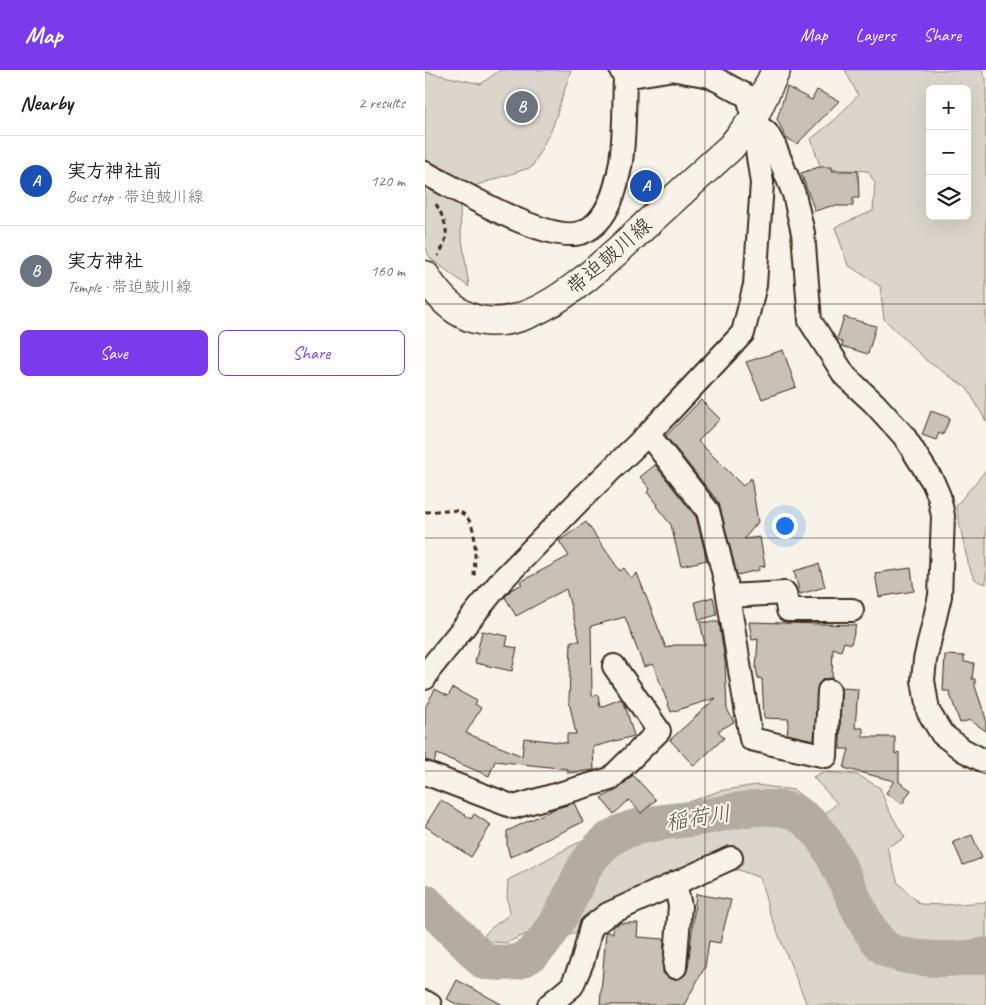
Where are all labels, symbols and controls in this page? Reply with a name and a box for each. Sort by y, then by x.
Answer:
text: Map [25,20,62,50]
text: Map [800,24,828,46]
text: Layers [856,24,895,46]
text: Share [923,24,961,46]
map controls [926,85,971,220]
button: + [926,85,971,130]
pin: B [506,88,538,126]
text: Nearby [20,90,73,116]
text: 2 results [358,93,405,113]
button: − [926,130,971,175]
text: 実方神社前 [67,159,162,183]
pin: A [630,167,662,205]
text: A [32,171,40,191]
text: 120 m [371,171,405,191]
button: layers [926,175,971,220]
text: Bus stop · 帯迫皷川線 [67,187,204,207]
street label: 帯迫皷川線 [561,212,657,300]
text: 実方神社 [67,249,143,273]
text: B [32,261,40,281]
text: 160 m [371,261,405,281]
text: Temple · 帯迫皷川線 [67,277,192,297]
button: Save [20,330,208,376]
button: Share [218,330,405,376]
your location [772,513,798,539]
water label: 稲荷川 [663,799,733,837]

